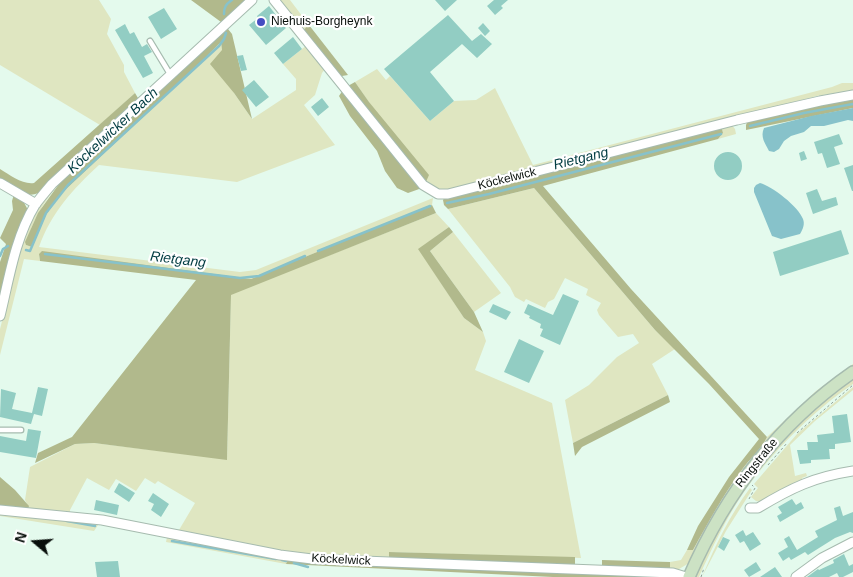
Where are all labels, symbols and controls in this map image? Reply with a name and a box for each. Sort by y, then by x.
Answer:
place label: Niehuis-Borgheynk [271,15,372,29]
marker: Niehuis-Borgheynk [255,16,267,28]
water label: Köckelwicker Bach [64,85,162,177]
water label: Rietgang [552,144,610,174]
street label: Köckelwick [476,165,538,193]
water label: Rietgang [149,248,207,272]
street label: Ringstraße [733,436,781,490]
north arrow [10,517,60,567]
text: N [12,530,30,545]
street label: Köckelwick [311,551,371,569]

